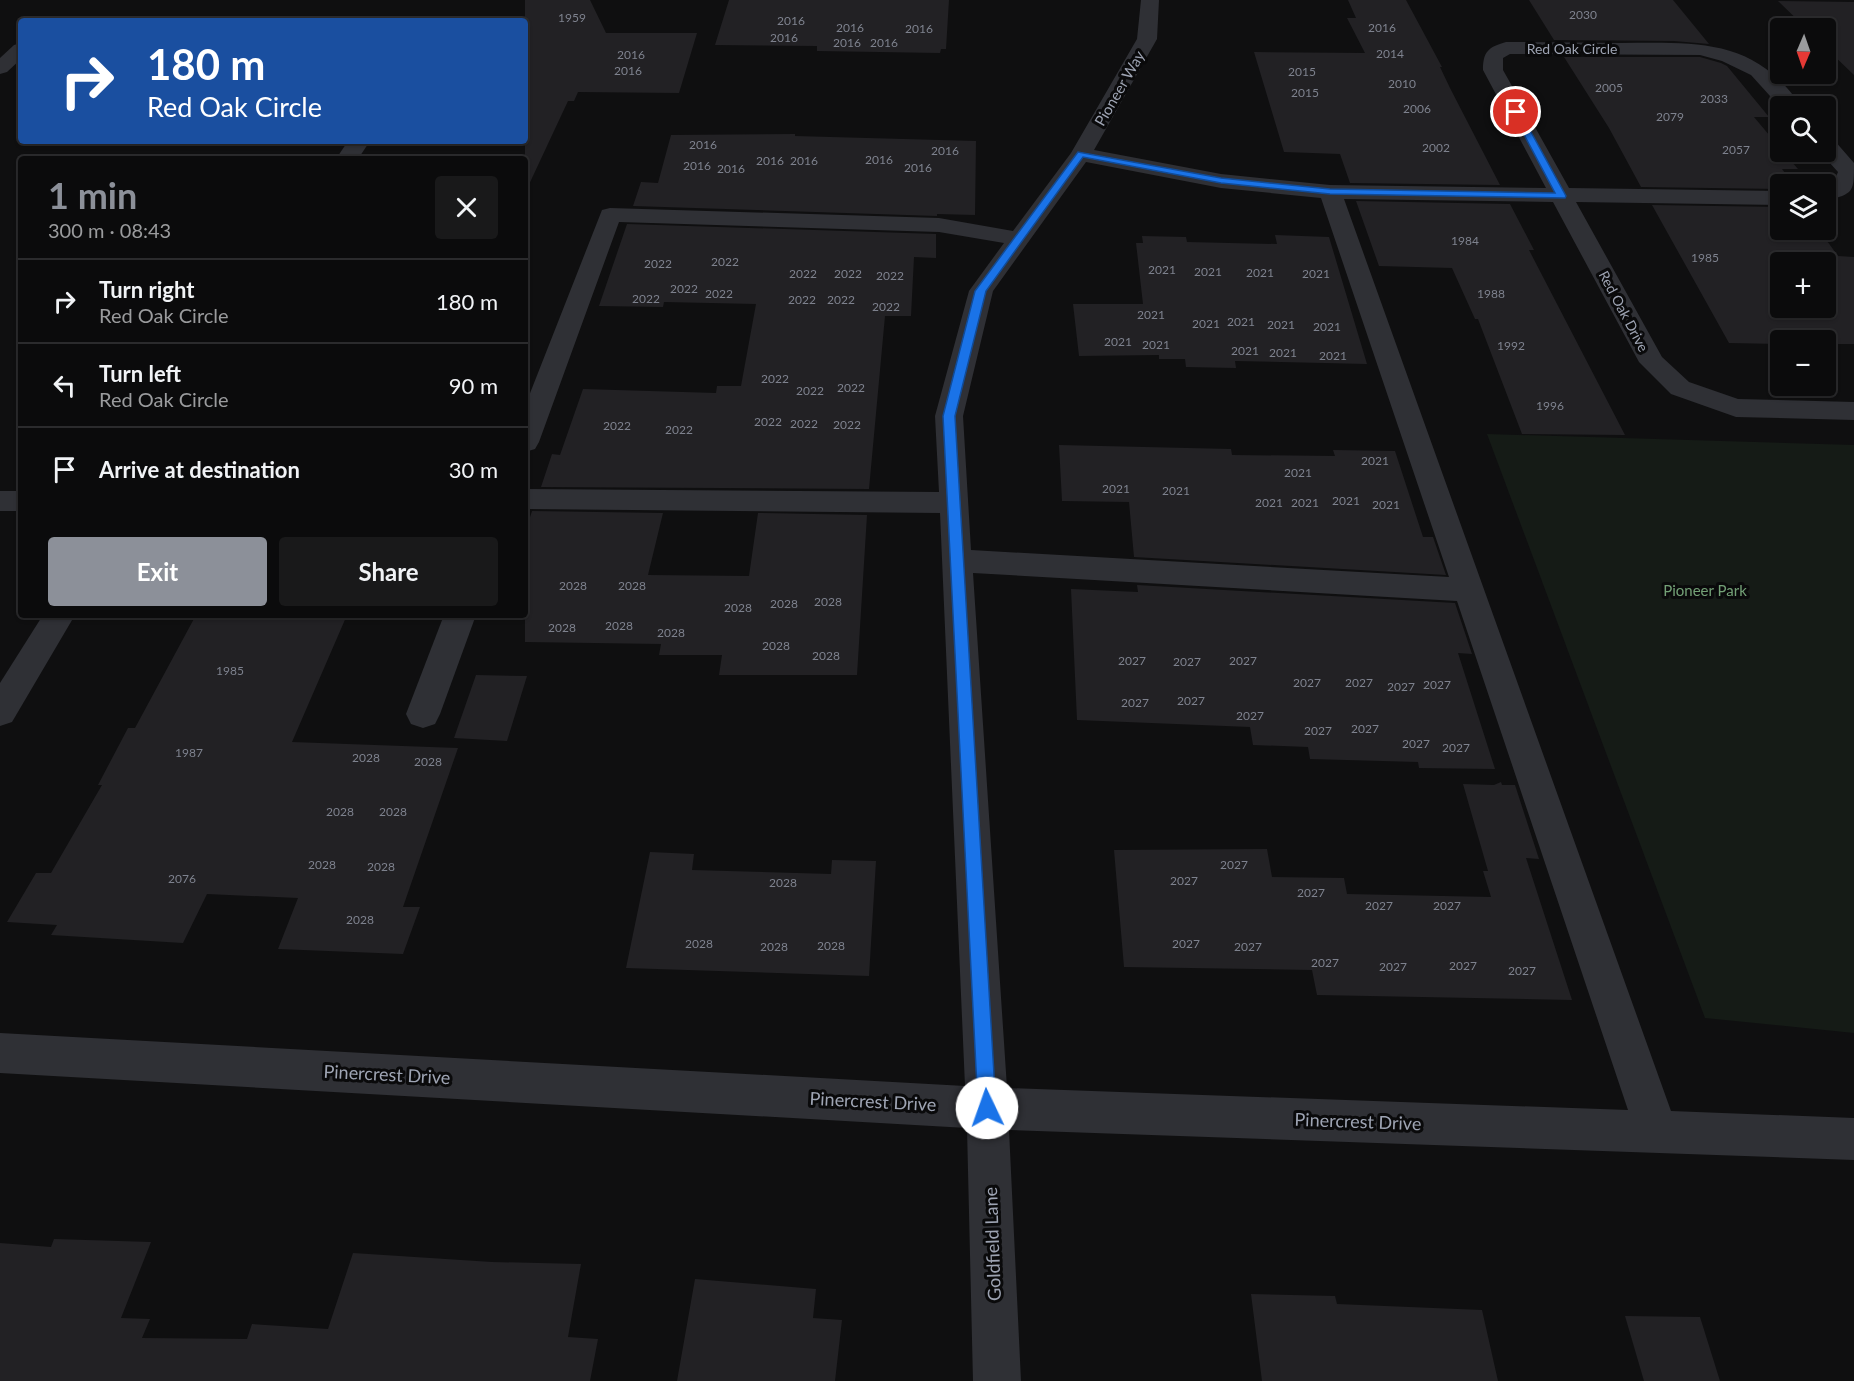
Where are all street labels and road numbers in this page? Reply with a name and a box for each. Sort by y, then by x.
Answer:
street label: Red Oak Circle [1527,40,1617,57]
street label: Pioneer Way [1090,47,1148,129]
street label: Red Oak Drive [1596,268,1652,354]
street label: Pinercrest Drive [323,1060,451,1088]
street label: Pinercrest Drive [809,1087,937,1115]
street label: Pinercrest Drive [1294,1108,1422,1134]
street label: Goldfield Lane [979,1187,1005,1301]

